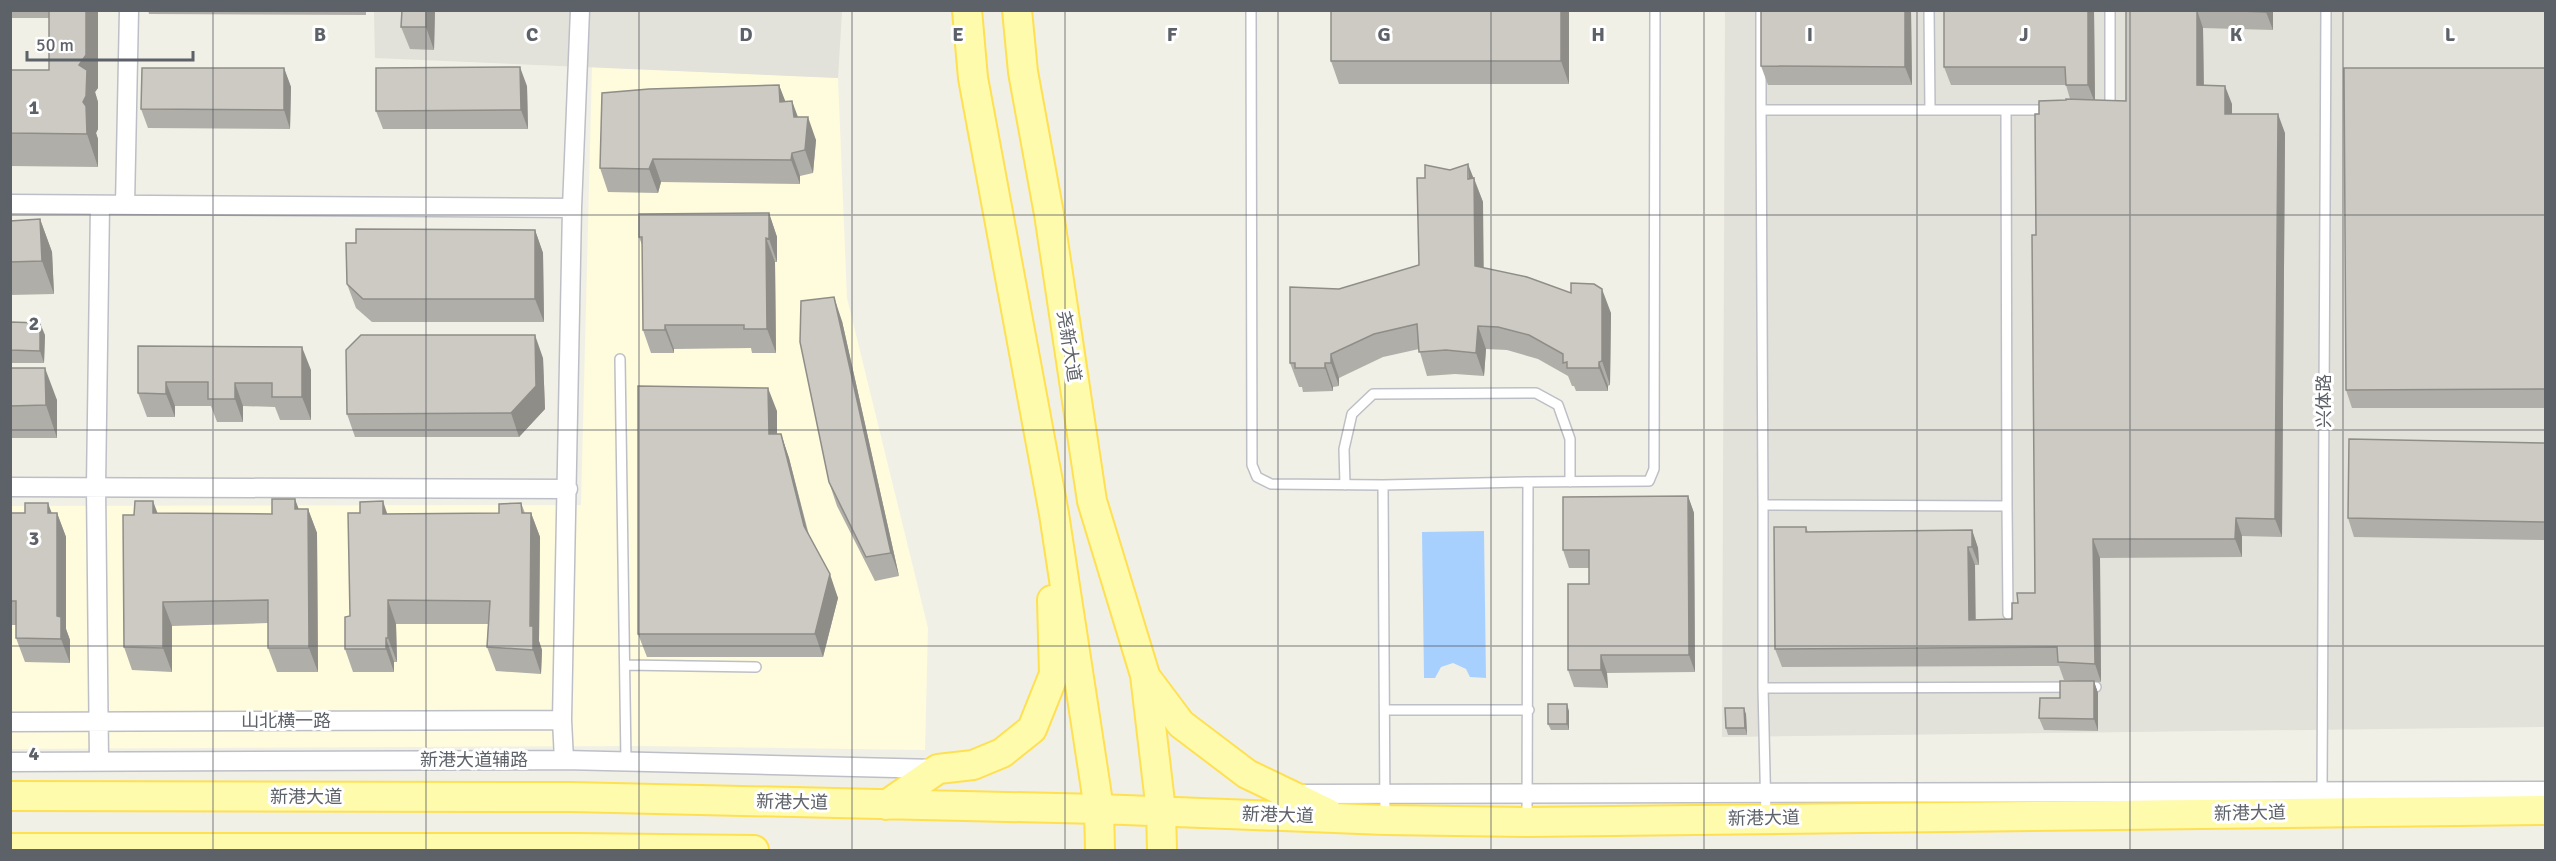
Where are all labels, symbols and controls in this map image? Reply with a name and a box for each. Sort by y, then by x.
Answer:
text: B [314,22,326,47]
text: C [526,22,538,47]
text: D [739,22,753,47]
text: E [952,22,964,47]
text: F [1167,22,1178,47]
text: G [1377,22,1391,47]
text: H [1591,22,1605,47]
text: I [1807,22,1813,47]
text: J [2019,22,2029,47]
text: K [2230,22,2243,47]
text: L [2445,22,2456,47]
scale bar [27,24,194,62]
text: 50 m [36,34,74,56]
text: 1 [29,95,40,120]
street label: 尧新大道 [1053,309,1085,383]
text: 2 [29,311,39,336]
street label: 兴体路 [2313,374,2335,428]
text: 3 [29,526,39,551]
street label: 山北横一路 [241,710,331,732]
text: 4 [29,741,40,766]
street label: 新港大道辅路 [420,749,528,771]
street label: 新港大道 [270,786,342,808]
street label: 新港大道 [756,790,828,814]
street label: 新港大道 [2214,801,2286,825]
street label: 新港大道 [1242,803,1314,827]
street label: 新港大道 [1728,806,1800,830]

